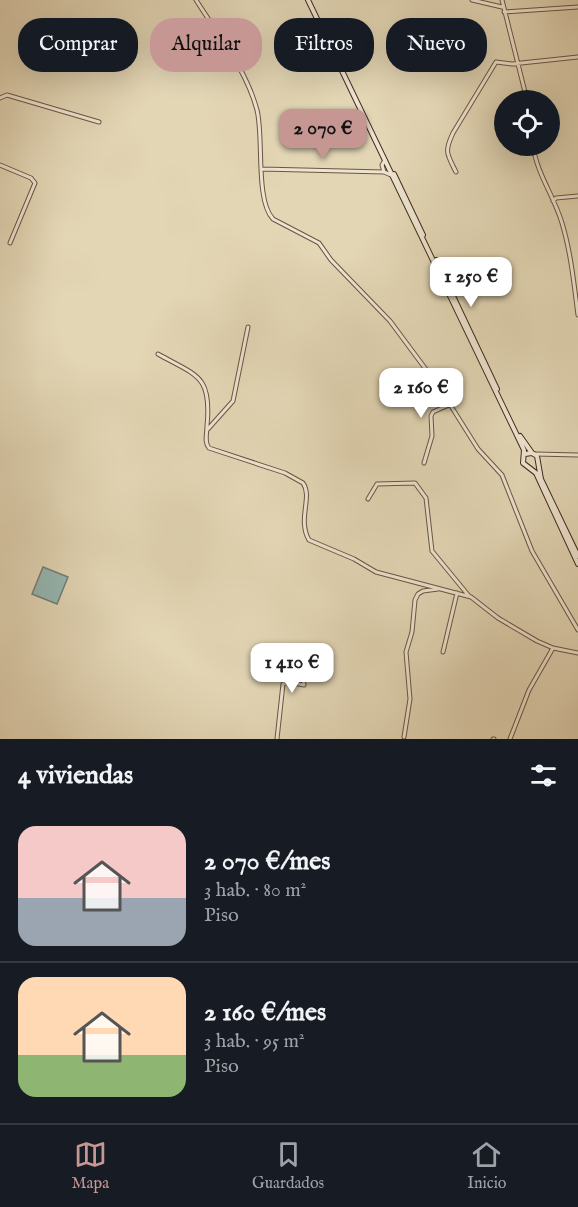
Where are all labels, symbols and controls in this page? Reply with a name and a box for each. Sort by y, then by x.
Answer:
chip: Comprar [18,18,138,72]
chip: Alquilar [150,18,262,72]
chip: Filtros [274,18,374,72]
chip: Nuevo [386,18,487,72]
map controls [494,90,560,156]
button: locate [494,90,560,156]
pin: 2 070 € [268,109,378,160]
text: 2 070 € [294,116,352,141]
pin: 1 250 € [416,257,526,308]
text: 1 250 € [444,264,498,289]
pin: 2 160 € [366,368,476,419]
text: 2 160 € [393,375,449,400]
pin: 1 410 € [237,643,347,694]
text: 1 410 € [265,650,319,675]
text: 4 viviendas [18,759,133,792]
icon: filters [527,759,560,792]
text: 2 070 €/mes [204,845,330,878]
icon: home [66,850,138,922]
text: 3 hab. · 80 m² [204,878,306,903]
text: Piso [204,903,239,928]
text: 2 160 €/mes [204,996,326,1029]
icon: home [66,1001,138,1073]
text: 3 hab. · 95 m² [204,1029,305,1054]
text: Piso [204,1054,239,1079]
tab: Mapa [72,1138,109,1194]
tab: Guardados [252,1138,324,1194]
tab: Inicio [467,1138,506,1194]

